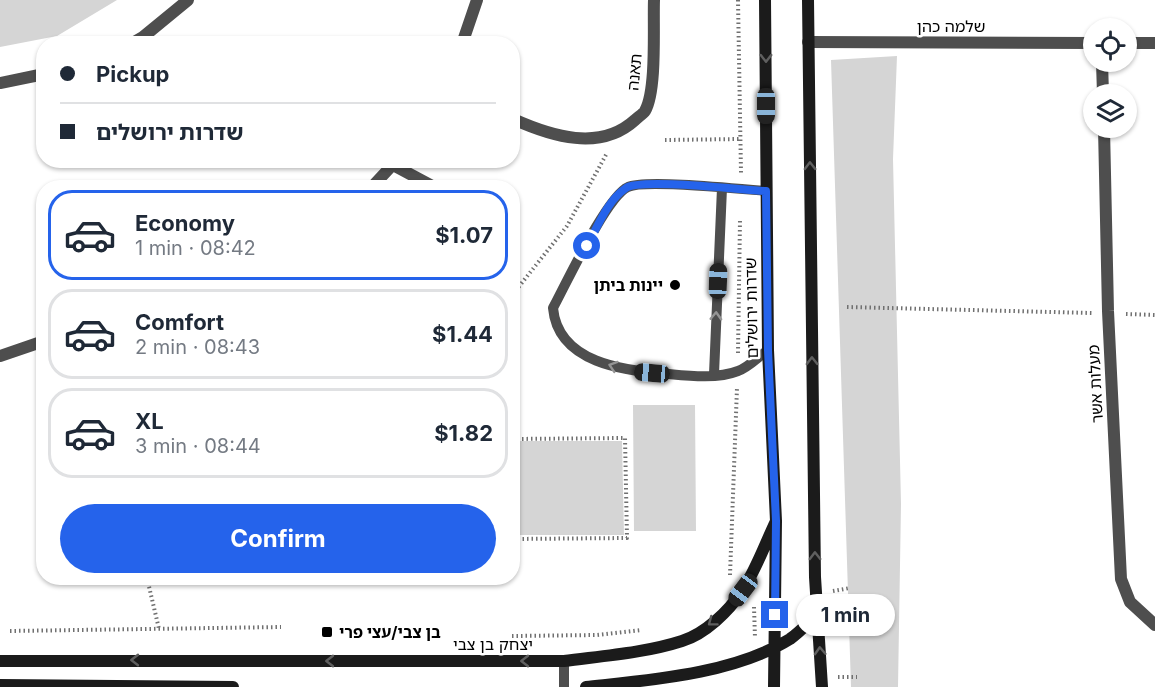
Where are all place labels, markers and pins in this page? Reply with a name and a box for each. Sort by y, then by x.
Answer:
place label: יינות ביתן [593,275,663,295]
marker: יינות ביתן [668,278,682,292]
place label: בן צבי/עצי פרי [339,622,441,642]
marker: בן צבי/עצי פרי [320,625,334,639]

